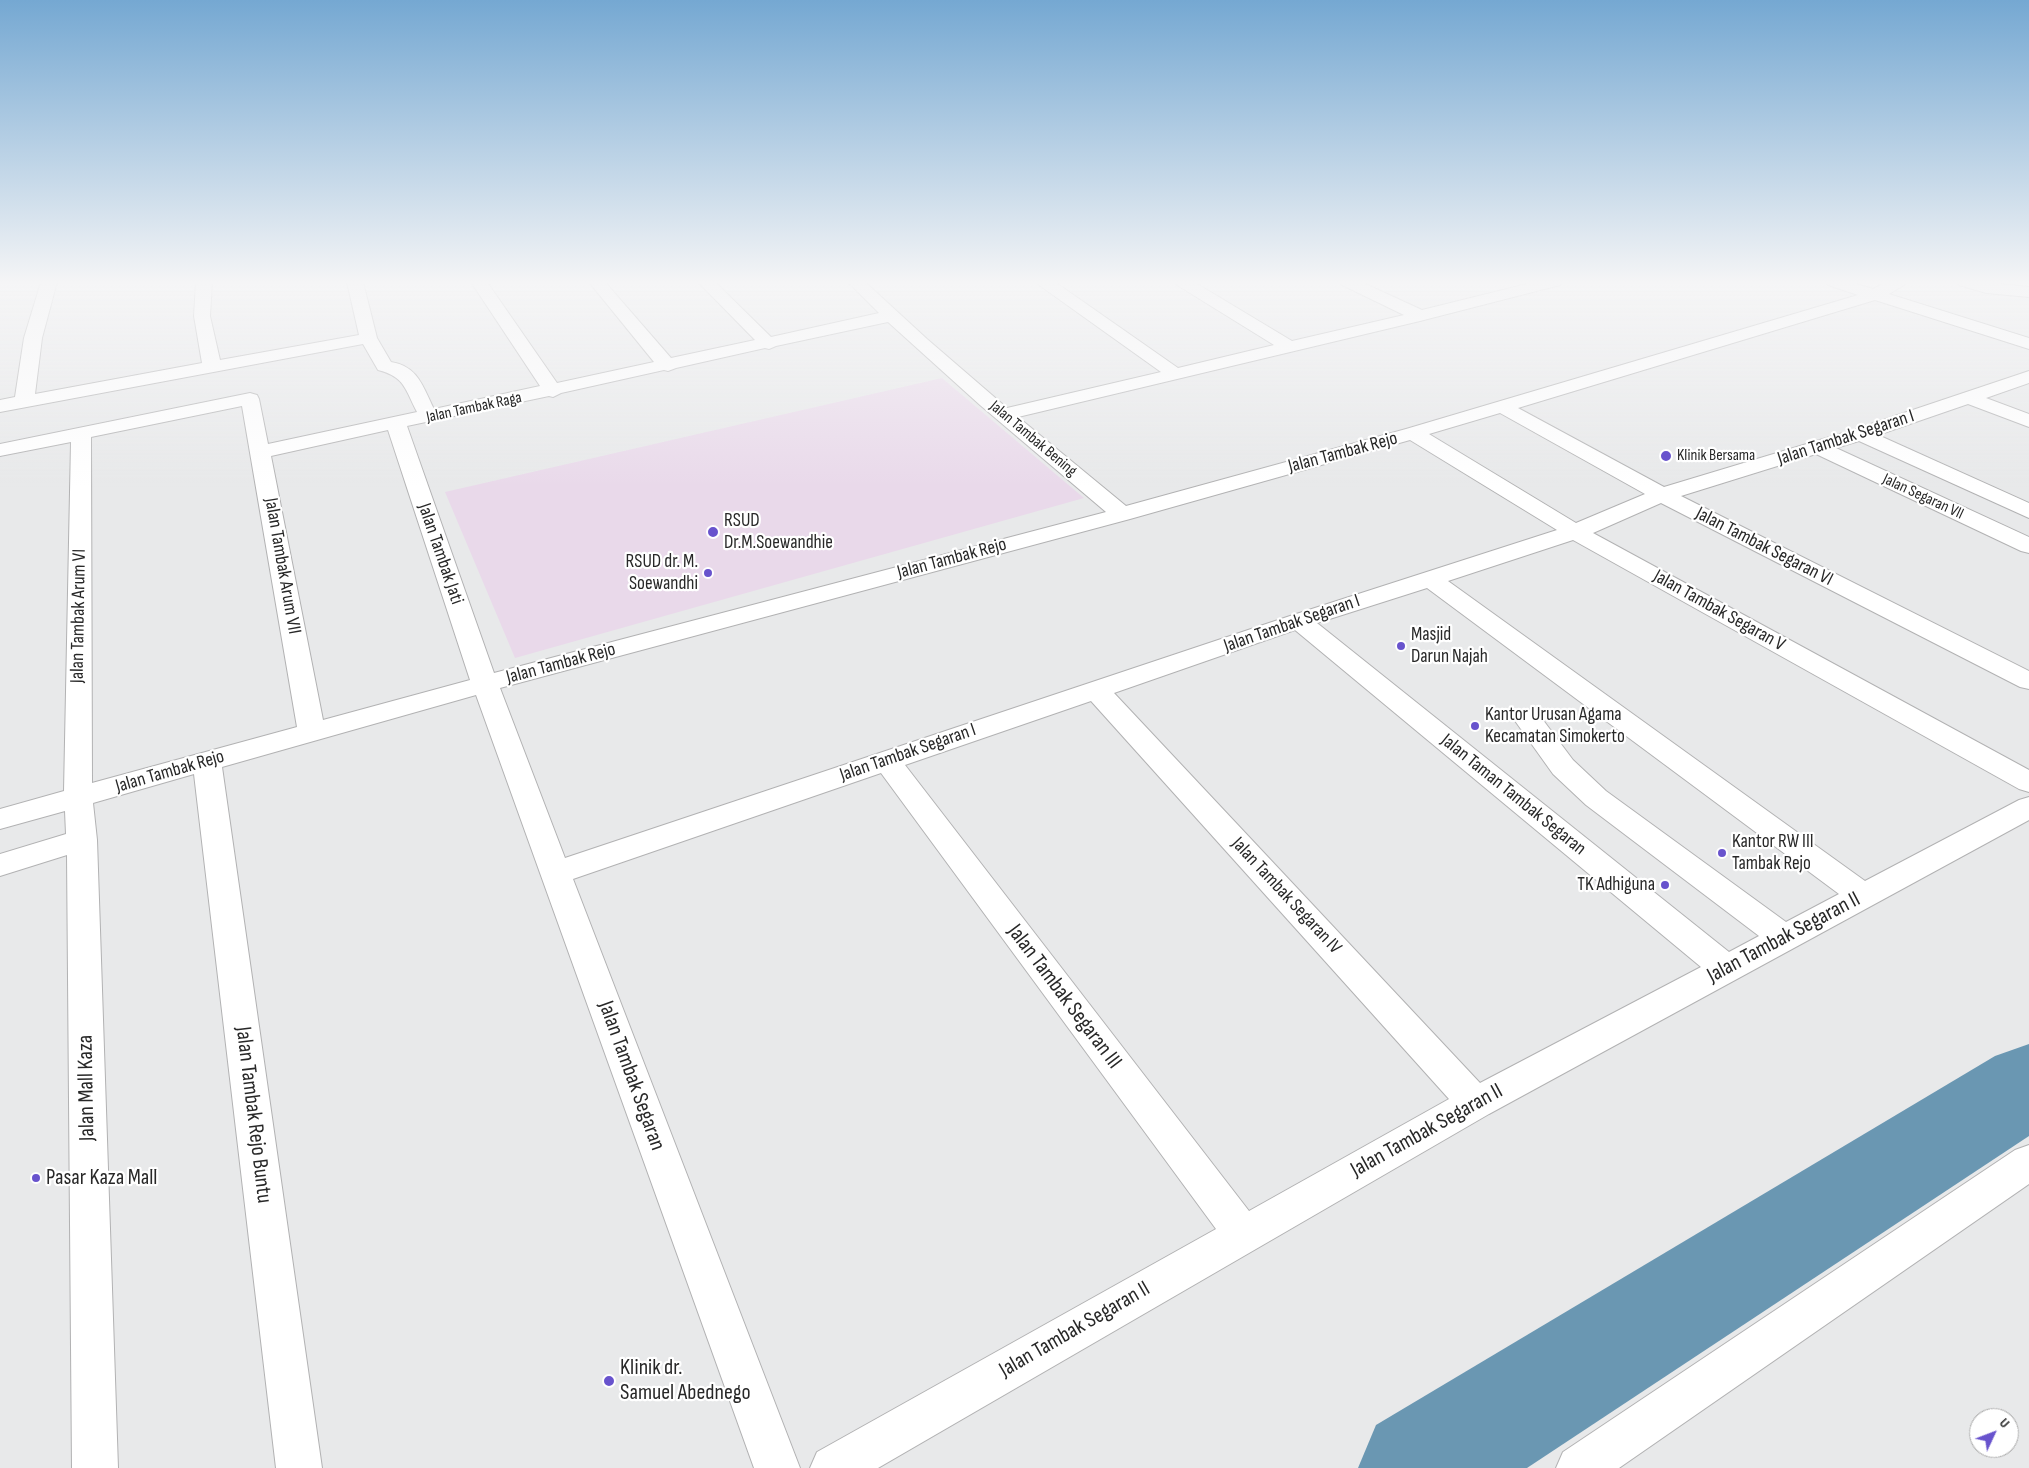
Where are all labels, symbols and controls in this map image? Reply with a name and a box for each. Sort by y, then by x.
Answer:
street label: Jalan Tambak Raga [425,389,523,427]
street label: Jalan Tambak Bening [986,397,1080,481]
street label: Jalan Tambak Segaran I [1775,405,1917,471]
street label: Jalan Tambak Rejo [1286,427,1400,479]
place label: Klinik Bersama [1677,446,1755,466]
marker: Klinik Bersama [1659,449,1673,463]
street label: Jalan Segaran VII [1879,470,1967,524]
street label: Jalan Tambak Arum VII [259,496,305,636]
street label: Jalan Tambak Jati [412,501,468,607]
street label: Jalan Tambak Segaran VI [1692,503,1836,591]
place label: RSUD Dr.M.Soewandhie [724,510,833,554]
marker: RSUD Dr.M.Soewandhie [706,525,720,539]
street label: Jalan Tambak Rejo [895,533,1009,585]
street label: Jalan Tambak Arum VI [66,549,92,683]
place label: RSUD dr. M. Soewandhi [626,551,698,595]
street label: Jalan Tambak Segaran V [1649,565,1789,657]
marker: RSUD dr. M. Soewandhi [702,567,714,579]
street label: Jalan Tambak Segaran I [1221,590,1363,658]
place label: Masjid Darun Najah [1411,624,1488,668]
street label: Jalan Tambak Rejo [504,638,618,690]
marker: Masjid Darun Najah [1395,640,1407,652]
place label: Kantor Urusan Agama Kecamatan Simokerto [1485,704,1625,748]
street label: Jalan Tambak Segaran I [837,719,979,787]
marker: Kantor Urusan Agama Kecamatan Simokerto [1469,720,1481,732]
street label: Jalan Taman Tambak Segaran [1436,729,1590,861]
street label: Jalan Tambak Rejo [113,746,227,798]
place label: Kantor RW III Tambak Rejo [1732,831,1814,875]
street label: Jalan Tambak Segaran IV [1226,833,1346,959]
marker: Kantor RW III Tambak Rejo [1716,847,1728,859]
place label: TK Adhiguna [1577,874,1655,896]
marker: TK Adhiguna [1659,879,1671,891]
street label: Jalan Tambak Segaran II [1703,887,1865,989]
street label: Jalan Tambak Segaran III [1001,920,1127,1074]
street label: Jalan Tambak Segaran [592,998,670,1154]
street label: Jalan Tambak Rejo Buntu [229,1025,277,1205]
street label: Jalan Mall Kaza [73,1035,101,1141]
street label: Jalan Tambak Segaran II [1346,1078,1508,1184]
place label: Pasar Kaza Mall [46,1165,157,1191]
marker: Pasar Kaza Mall [30,1172,42,1184]
street label: Jalan Tambak Segaran II [995,1276,1155,1384]
place label: Klinik dr. Samuel Abednego [620,1355,751,1406]
marker: Klinik dr. Samuel Abednego [602,1374,616,1388]
north arrow [1969,1408,2019,1458]
text: U [1996,1415,2013,1432]

